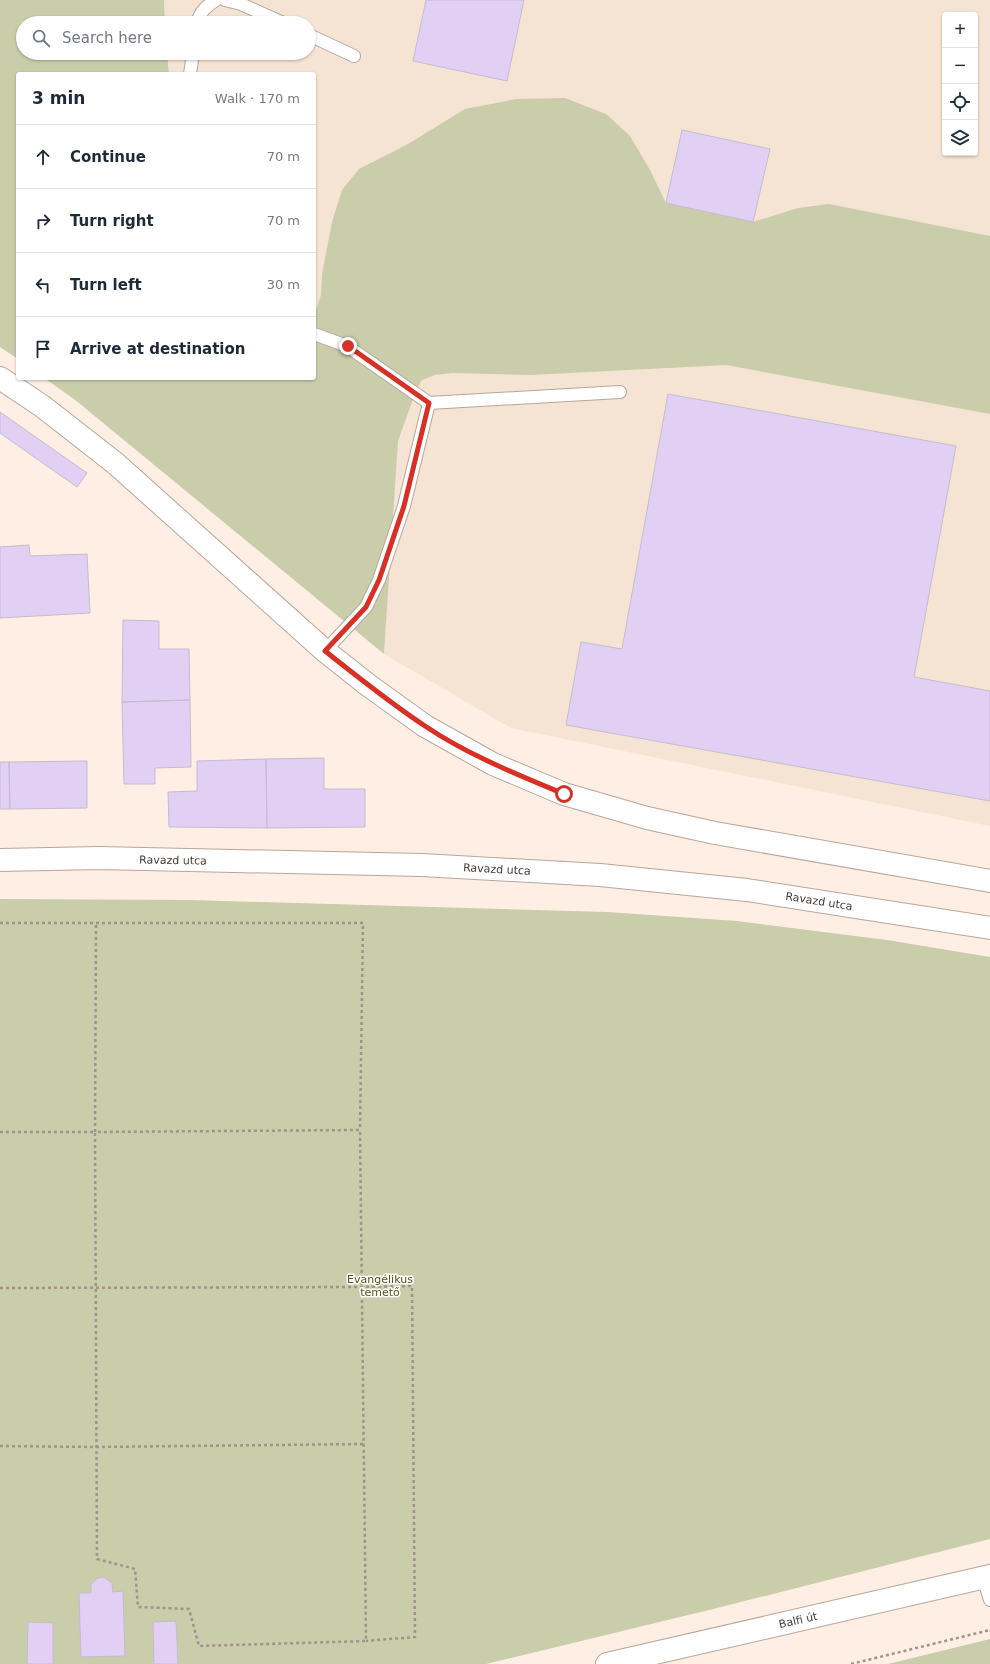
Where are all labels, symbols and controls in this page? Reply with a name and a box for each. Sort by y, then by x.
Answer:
map controls [942,12,978,156]
button: + [942,12,978,48]
search box [16,16,316,60]
icon: search [30,27,52,49]
text: Search here [62,29,152,47]
button: − [942,48,978,84]
button: locate [942,84,978,120]
text: 3 min [32,88,85,108]
text: Walk · 170 m [215,91,300,106]
button: layers [942,120,978,156]
icon: ahead [32,146,54,168]
text: Continue [70,148,146,166]
text: 70 m [267,149,300,164]
icon: right [32,210,54,232]
text: Turn right [70,212,154,230]
text: 70 m [267,213,300,228]
icon: left [32,274,54,296]
text: Turn left [70,276,142,294]
text: 30 m [267,277,300,292]
route end [339,337,357,355]
icon: arrive [32,338,54,360]
text: Arrive at destination [70,340,245,358]
route start [555,785,573,803]
street label: Ravazd utca [139,853,207,868]
street label: Ravazd utca [463,861,531,878]
street label: Ravazd utca [784,890,853,913]
park label: Evangélikus temető [347,1273,413,1299]
street label: Balfi út [778,1610,819,1631]

